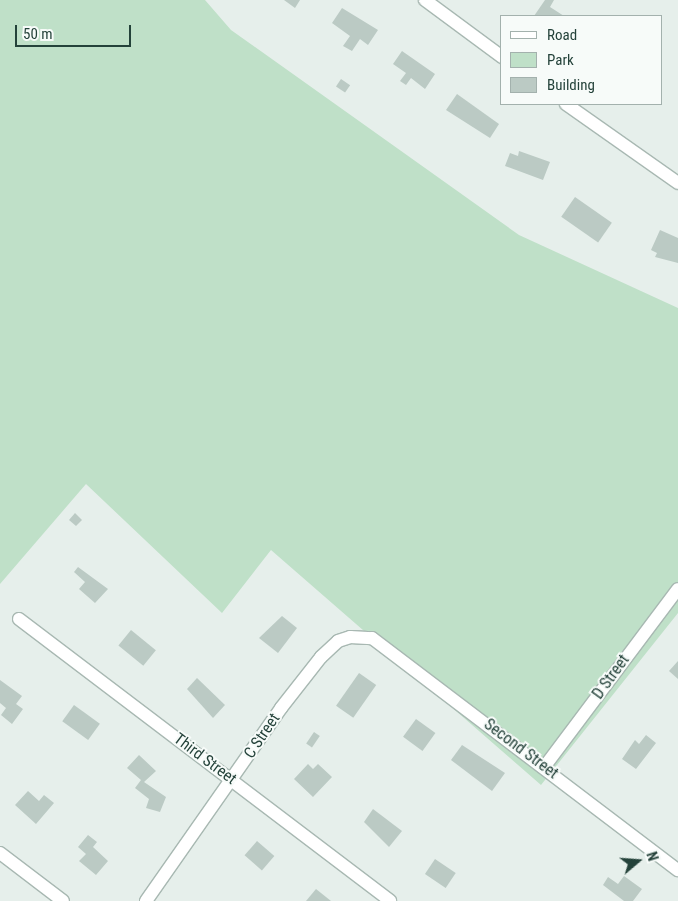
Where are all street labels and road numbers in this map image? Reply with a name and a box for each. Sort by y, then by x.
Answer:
street label: D Street [588,651,634,703]
street label: C Street [240,710,284,762]
street label: Second Street [480,715,562,783]
street label: Third Street [170,729,240,789]

